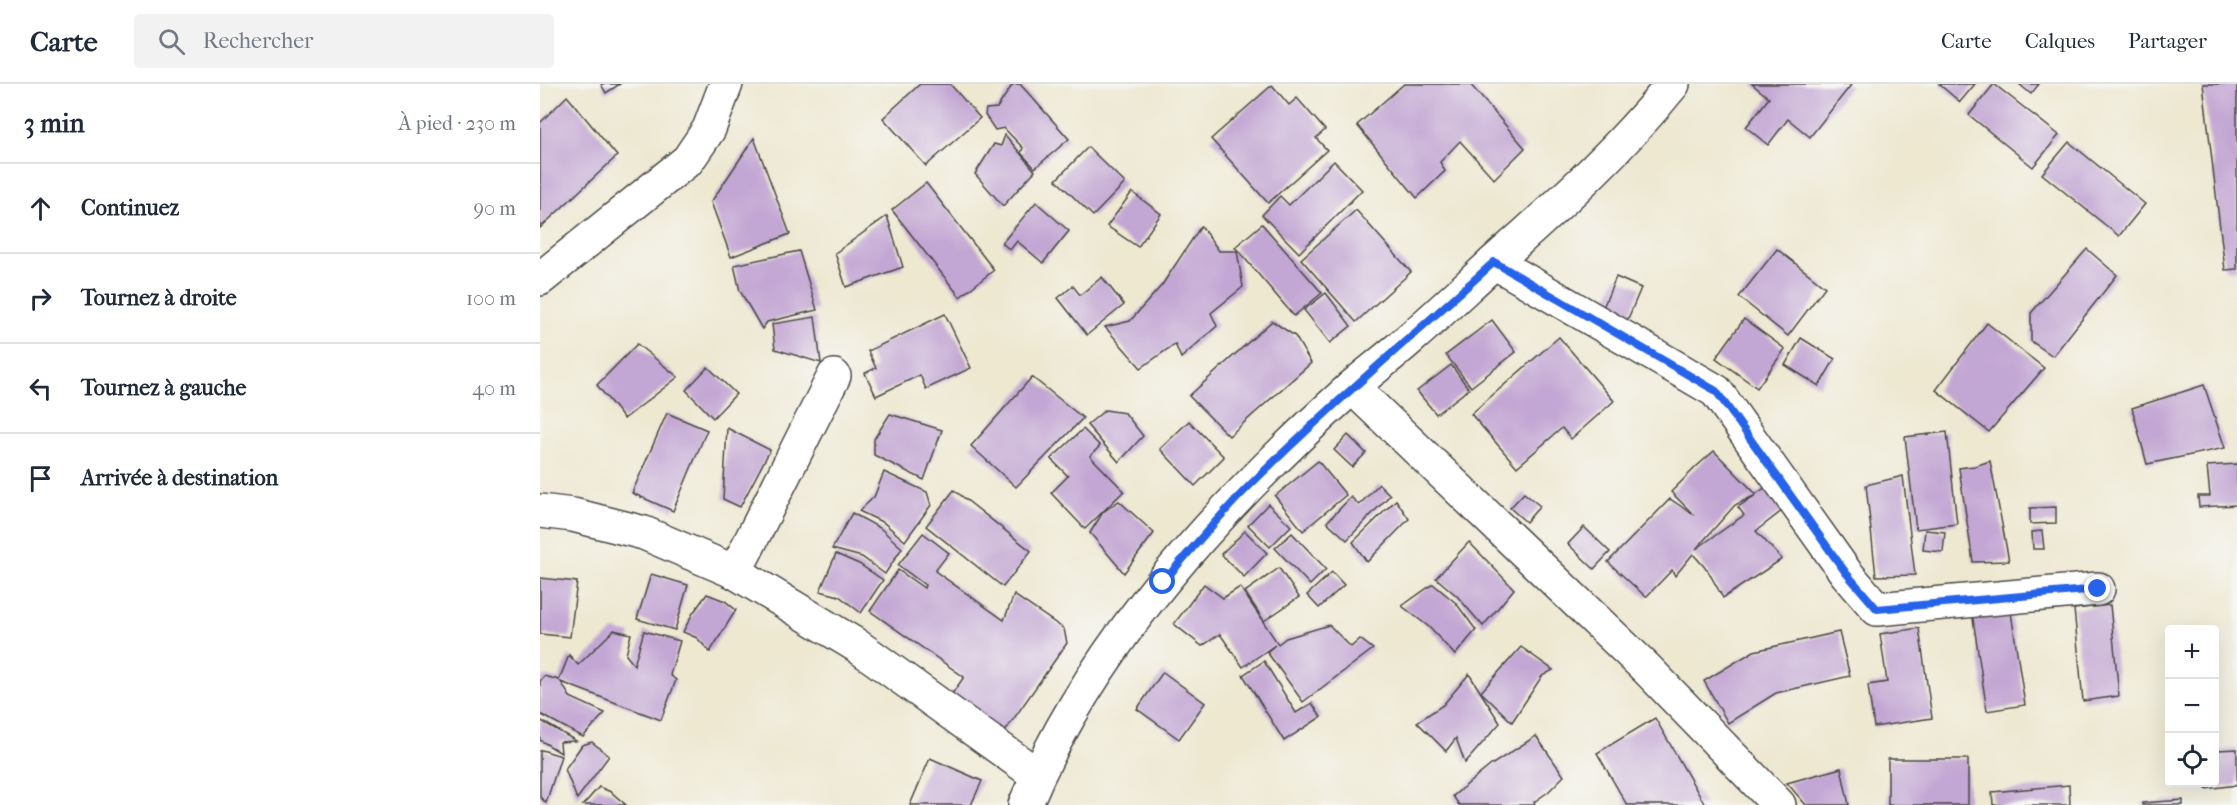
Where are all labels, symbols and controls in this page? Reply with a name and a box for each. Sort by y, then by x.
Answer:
search box [134,14,554,68]
text: Carte [30,25,98,58]
icon: search [155,25,188,58]
text: Rechercher [203,28,313,54]
text: Carte [1941,29,1992,53]
text: Calques [2025,29,2095,53]
text: Partager [2128,29,2207,53]
text: 3 min [24,108,85,139]
text: À pied · 230 m [398,112,516,135]
icon: ahead [24,192,57,225]
text: Continuez [81,195,179,221]
text: 90 m [474,197,516,220]
icon: right [24,282,57,315]
text: Tournez à droite [81,285,237,311]
text: 100 m [466,287,516,310]
icon: left [24,372,57,405]
text: Tournez à gauche [81,375,246,401]
text: 40 m [472,377,516,400]
icon: arrive [24,462,57,495]
text: Arrivée à destination [81,465,278,491]
route start [1149,568,1175,594]
route end [2084,575,2110,601]
map controls [2165,625,2219,787]
button: + [2165,625,2219,679]
button: − [2165,679,2219,733]
button: locate [2165,733,2219,787]

